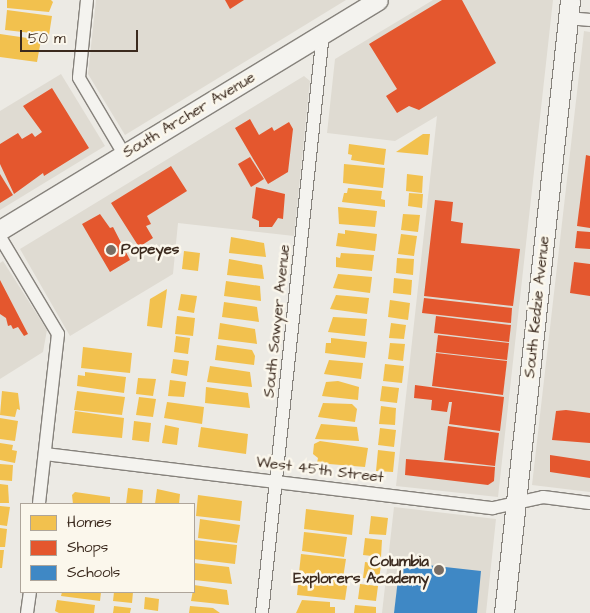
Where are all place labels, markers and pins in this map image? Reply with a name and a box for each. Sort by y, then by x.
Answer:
place label: Popeyes [121,241,179,259]
marker: Popeyes [105,244,117,256]
place label: Columbia Explorers Academy [293,552,429,587]
marker: Columbia Explorers Academy [433,564,445,576]

